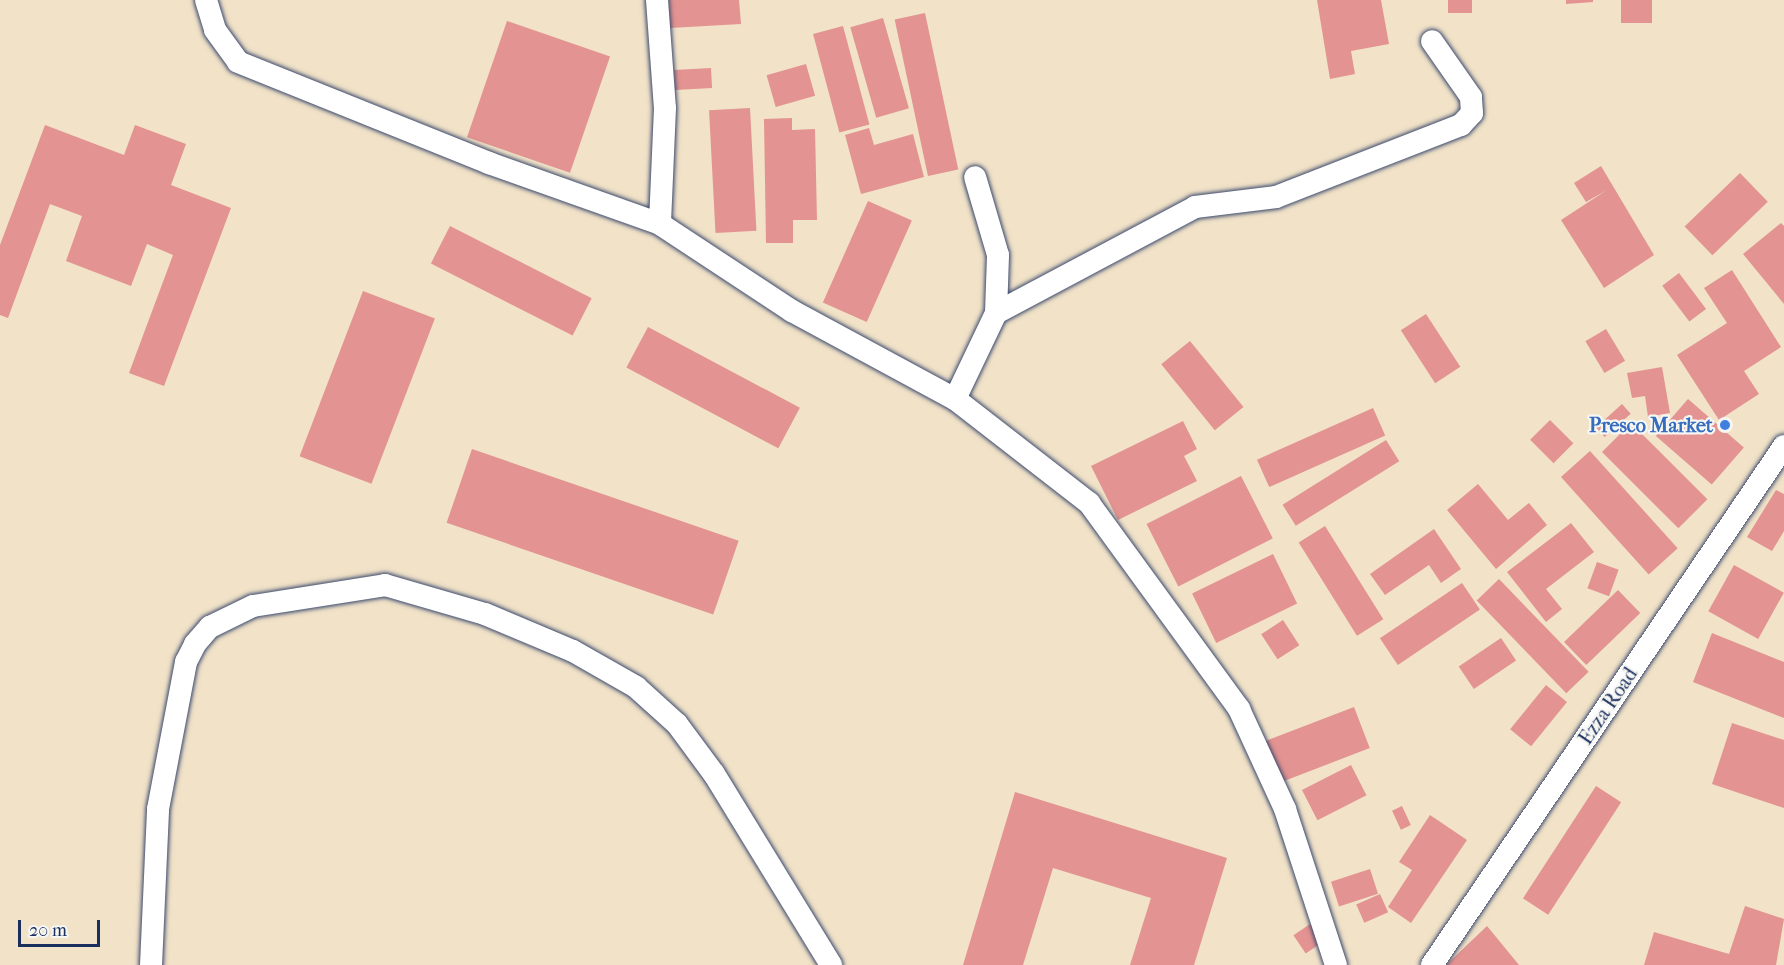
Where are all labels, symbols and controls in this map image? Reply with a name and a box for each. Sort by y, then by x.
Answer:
place label: Presco Market [1589,413,1713,437]
marker: Presco Market [1718,418,1732,432]
street label: Ezza Road [1573,663,1643,749]
scale bar [21,908,104,946]
text: 20 m [29,920,67,941]

